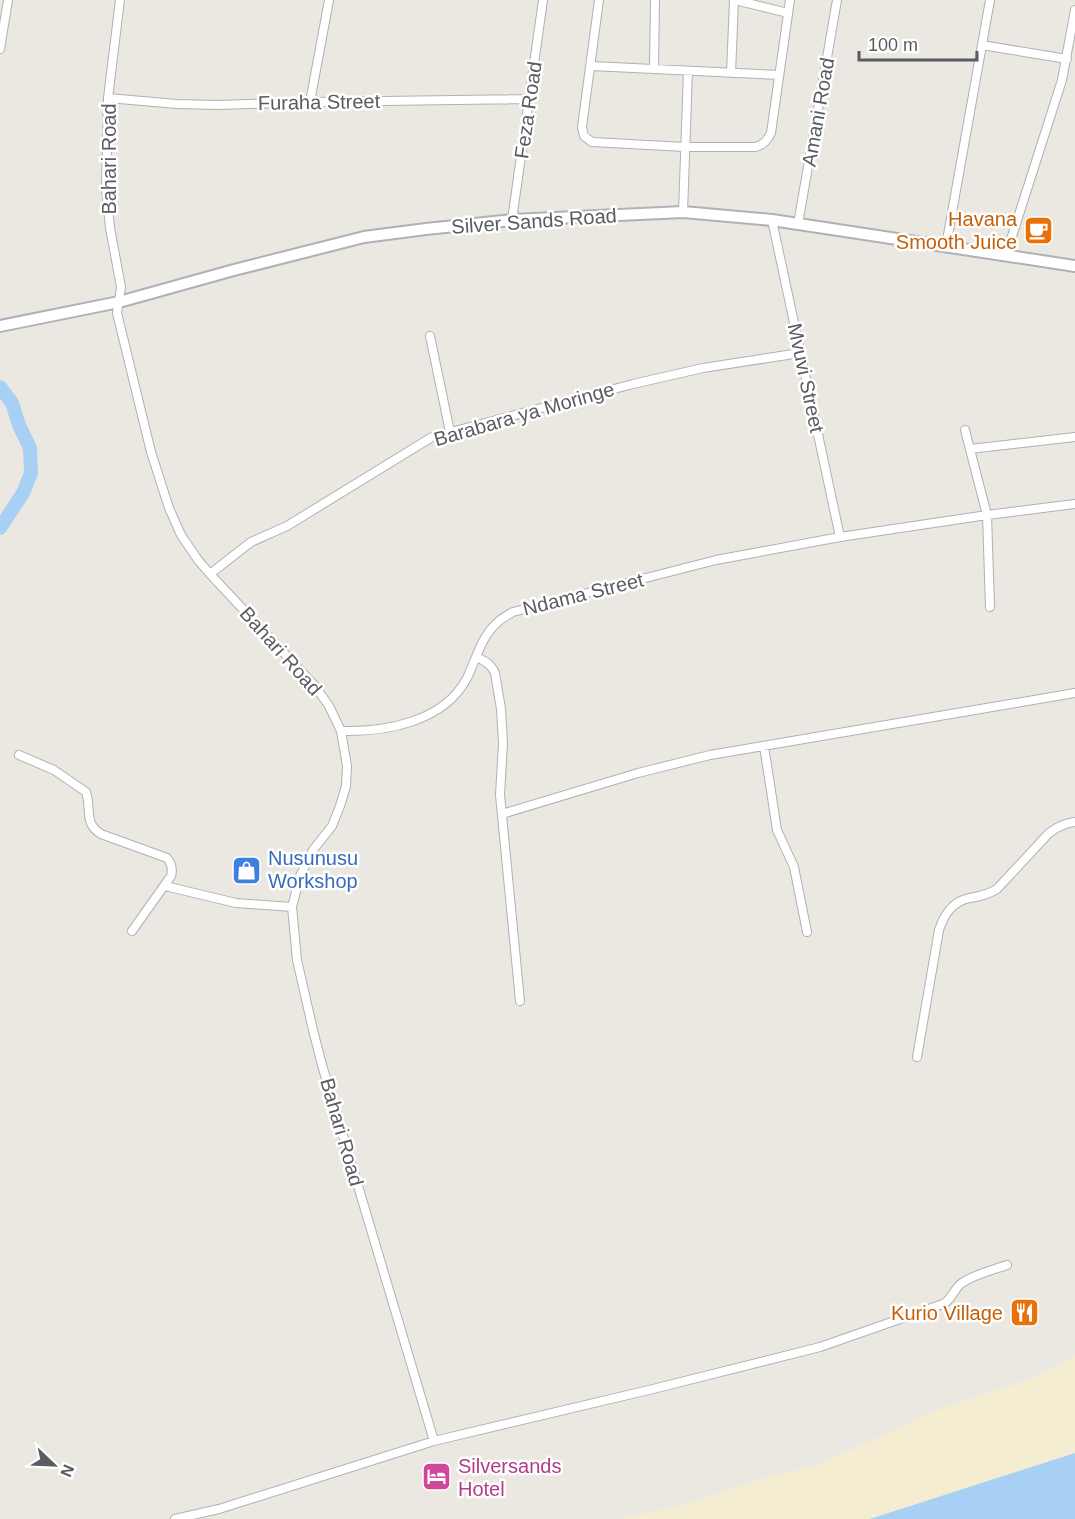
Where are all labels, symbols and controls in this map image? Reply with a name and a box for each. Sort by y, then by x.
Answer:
scale bar [859,24,978,62]
text: 100 m [868,35,918,55]
street label: Amani Road [798,56,838,168]
street label: Feza Road [510,60,546,160]
street label: Furaha Street [258,90,381,114]
street label: Bahari Road [98,103,120,215]
street label: Silver Sands Road [451,204,617,238]
place label: Havana Smooth Juice [896,208,1018,253]
cafe icon: Havana Smooth Juice [1022,214,1054,246]
street label: Mvuvi Street [784,321,828,435]
street label: Barabara ya Moringe [431,378,617,450]
street label: Ndama Street [520,568,646,620]
street label: Bahari Road [236,602,326,700]
place label: Nusunusu Workshop [268,847,358,892]
shop icon: Nusunusu Workshop [231,854,263,886]
street label: Bahari Road [316,1076,368,1188]
restaurant icon: Kurio Village [1008,1297,1040,1329]
place label: Kurio Village [891,1302,1003,1324]
north arrow [24,1435,84,1495]
place label: Silversands Hotel [458,1455,561,1500]
hotel icon: Silversands Hotel [421,1461,453,1493]
text: N [57,1462,77,1479]

